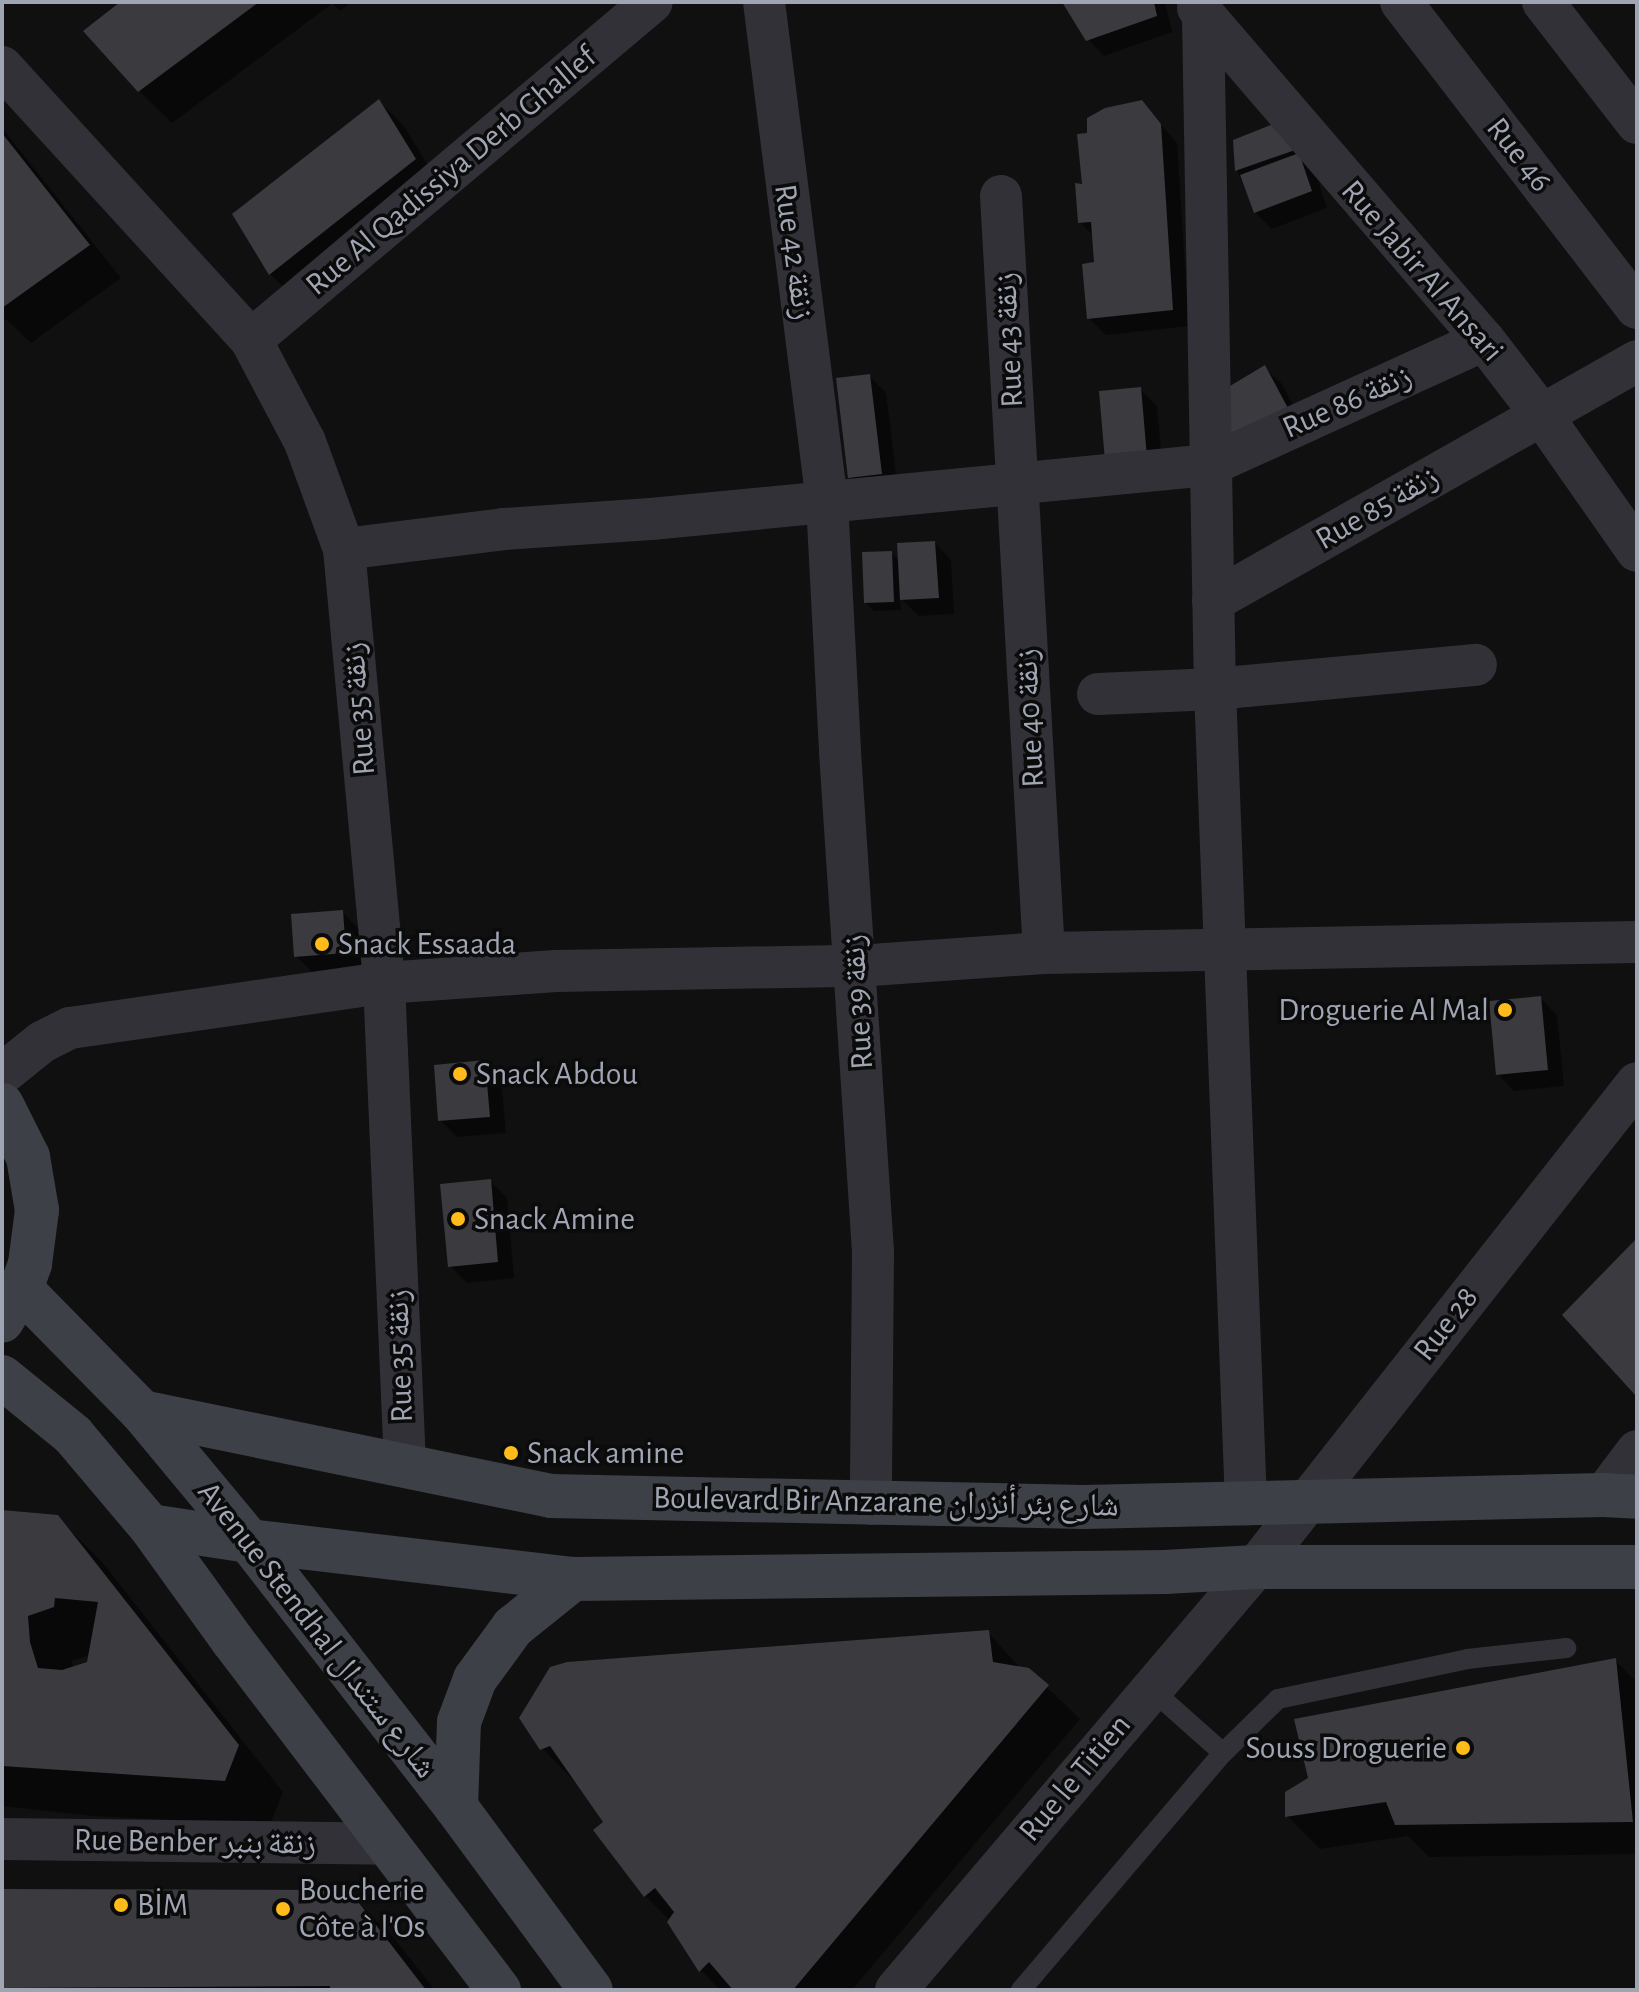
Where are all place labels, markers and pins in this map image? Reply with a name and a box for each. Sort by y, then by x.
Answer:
place label: Snack Essaada [338,925,516,963]
marker: Snack Essaada [313,935,331,953]
place label: Droguerie Al Mal [1278,991,1489,1029]
marker: Droguerie Al Mal [1496,1001,1514,1019]
place label: Snack Abdou [476,1055,638,1093]
marker: Snack Abdou [451,1065,469,1083]
place label: Snack Amine [474,1200,635,1238]
marker: Snack Amine [449,1210,467,1228]
place label: Snack amine [527,1434,684,1472]
marker: Snack amine [502,1444,520,1462]
place label: Souss Droguerie [1245,1729,1447,1767]
marker: Souss Droguerie [1454,1739,1472,1757]
place label: Boucherie Côte à l'Os [299,1872,425,1947]
place label: BİM [137,1886,188,1924]
marker: BİM [112,1896,130,1914]
marker: Boucherie Côte à l'Os [274,1900,292,1918]

